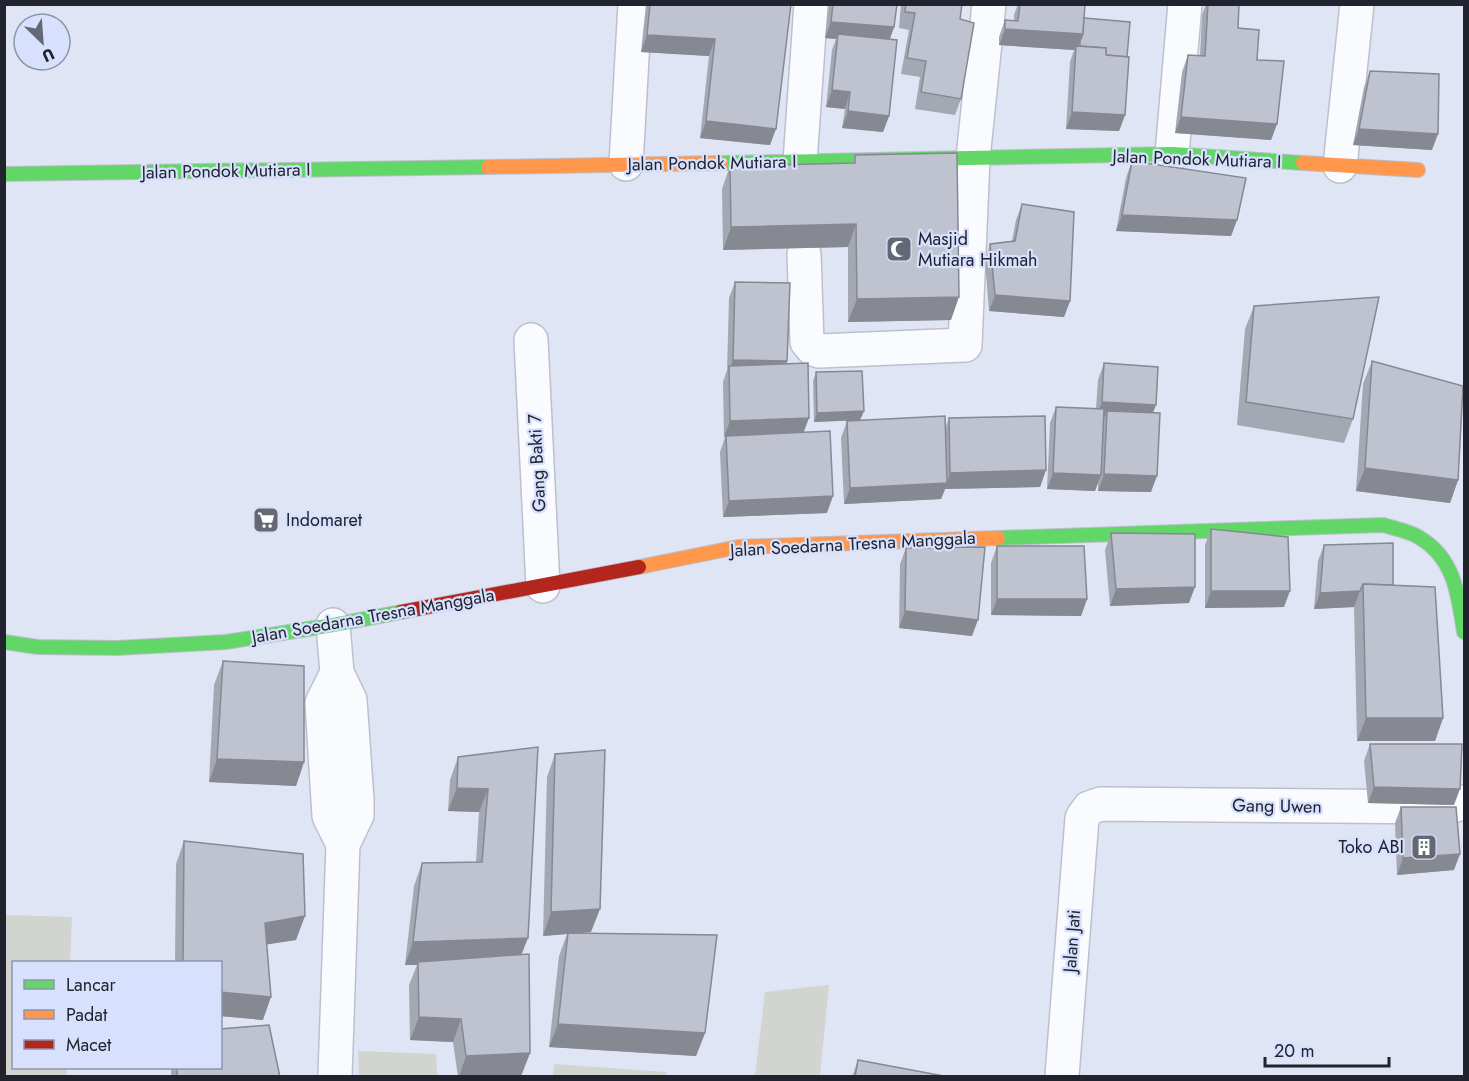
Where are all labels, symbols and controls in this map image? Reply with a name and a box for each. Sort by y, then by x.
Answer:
north arrow [12,12,72,72]
text: U [38,42,58,68]
street label: Jalan Pondok Mutiara I [1110,143,1282,175]
street label: Jalan Pondok Mutiara I [625,149,797,178]
street label: Jalan Pondok Mutiara I [139,157,311,186]
place label: Masjid Mutiara Hikmah [918,226,1038,273]
mosque icon: Masjid Mutiara Hikmah [884,234,914,264]
street label: Gang Bakti 7 [521,413,553,513]
supermarket icon: Indomaret [251,505,281,535]
place label: Indomaret [286,507,363,533]
street label: Jalan Soedarna Tresna Manggala [728,525,976,564]
street label: Jalan Soedarna Tresna Manggala [248,582,496,650]
street label: Gang Uwen [1232,792,1322,820]
building icon: Toko ABI [1409,832,1439,862]
place label: Toko ABI [1338,834,1404,860]
street label: Jalan Jati [1057,909,1087,975]
legend [12,961,222,1069]
text: Lancar [66,972,116,998]
text: Padat [66,1002,108,1028]
scale bar [1265,1030,1390,1068]
text: Macet [66,1032,112,1058]
text: 20 m [1274,1038,1314,1064]

